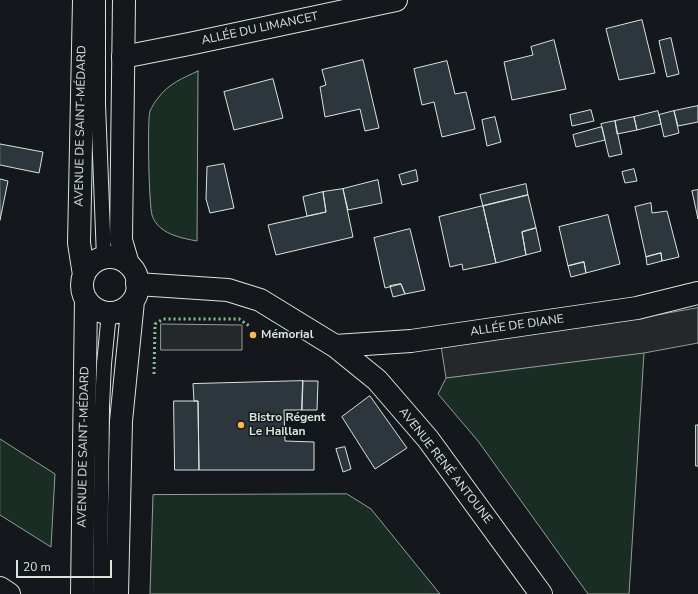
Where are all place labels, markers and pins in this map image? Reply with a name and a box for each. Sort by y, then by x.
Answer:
place label: Mémorial [261,328,314,342]
marker: Mémorial [248,330,258,340]
place label: Bistro Régent Le Haillan [249,411,325,439]
marker: Bistro Régent Le Haillan [236,420,246,430]

